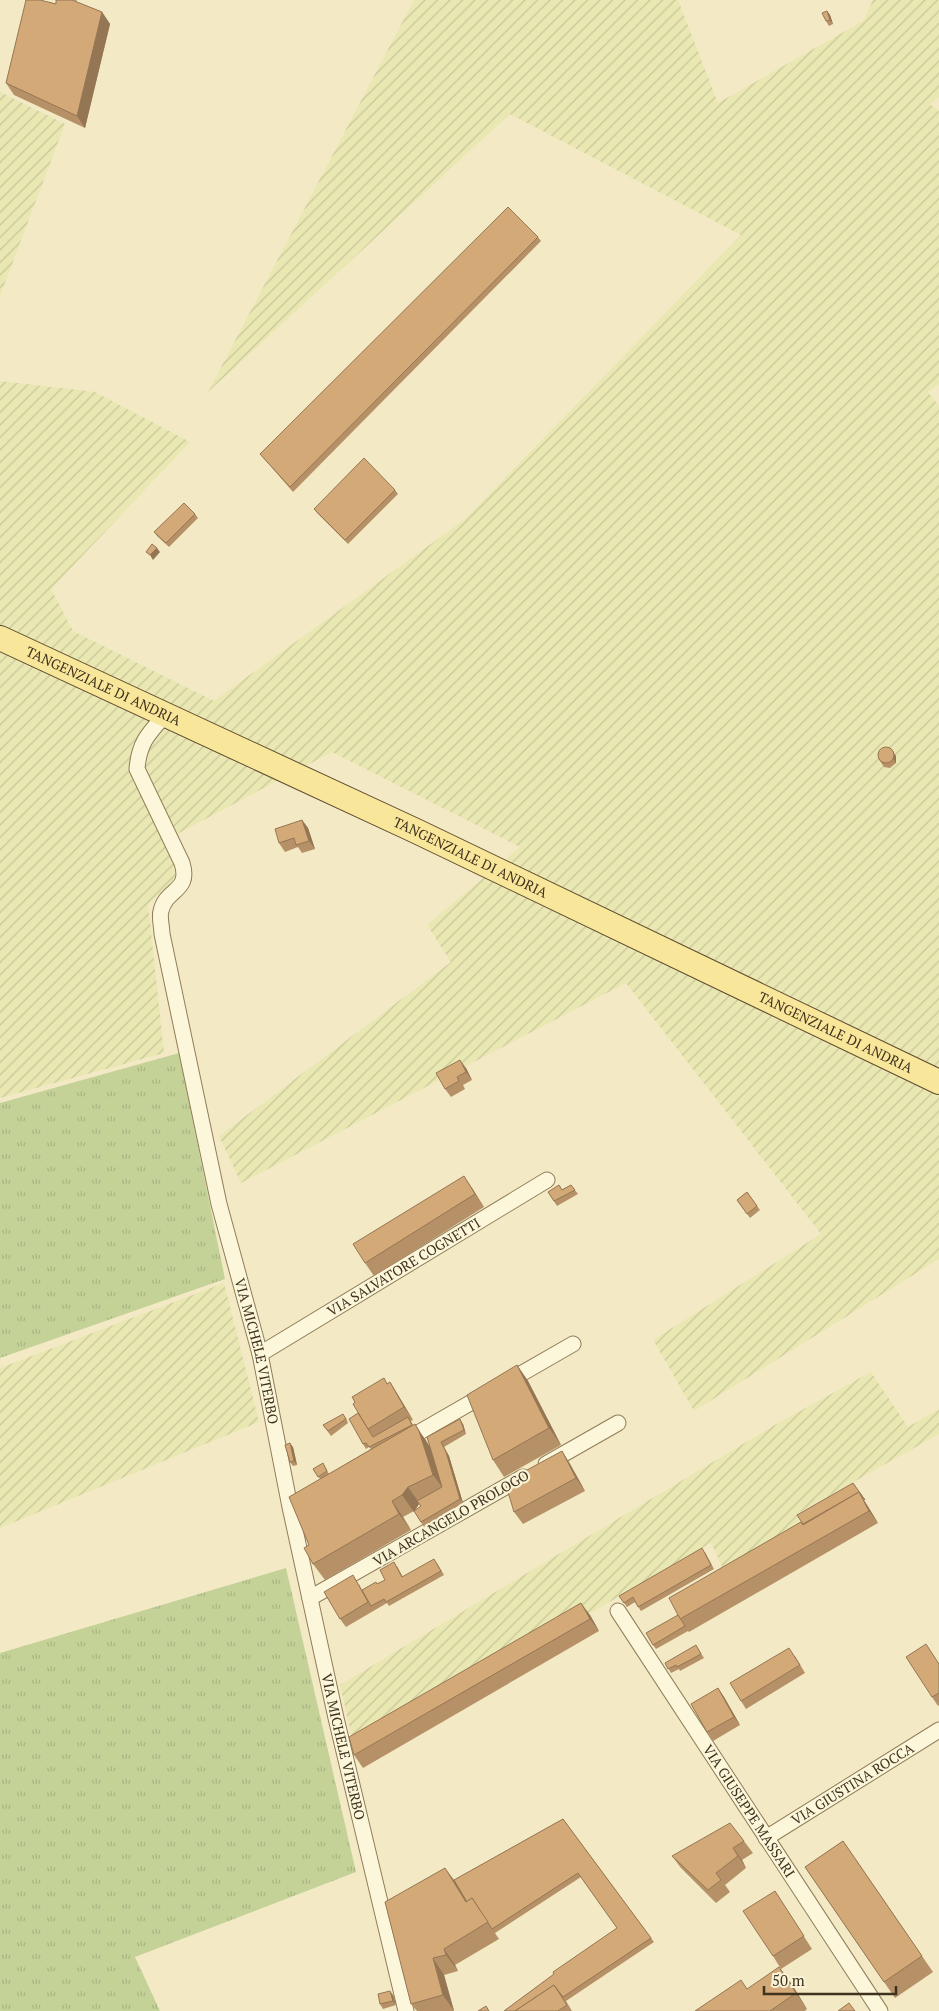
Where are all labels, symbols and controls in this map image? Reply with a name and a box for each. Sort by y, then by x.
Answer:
street label: TANGENZIALE DI ANDRIA [23,641,185,730]
street label: TANGENZIALE DI ANDRIA [390,812,551,902]
street label: TANGENZIALE DI ANDRIA [756,987,916,1077]
street label: VIA SALVATORE COGNETTI [323,1213,484,1320]
street label: VIA MICHELE VITERBO [231,1276,284,1426]
street label: VIA ARCANGELO PROLOGO [369,1465,532,1570]
street label: VIA MICHELE VITERBO [318,1672,370,1822]
street label: VIA GIUSTINA ROCCA [787,1738,918,1829]
street label: VIA GIUSEPPE MASSARI [699,1740,800,1881]
scale bar [764,1964,896,1996]
text: 50 m [772,1970,805,1990]

